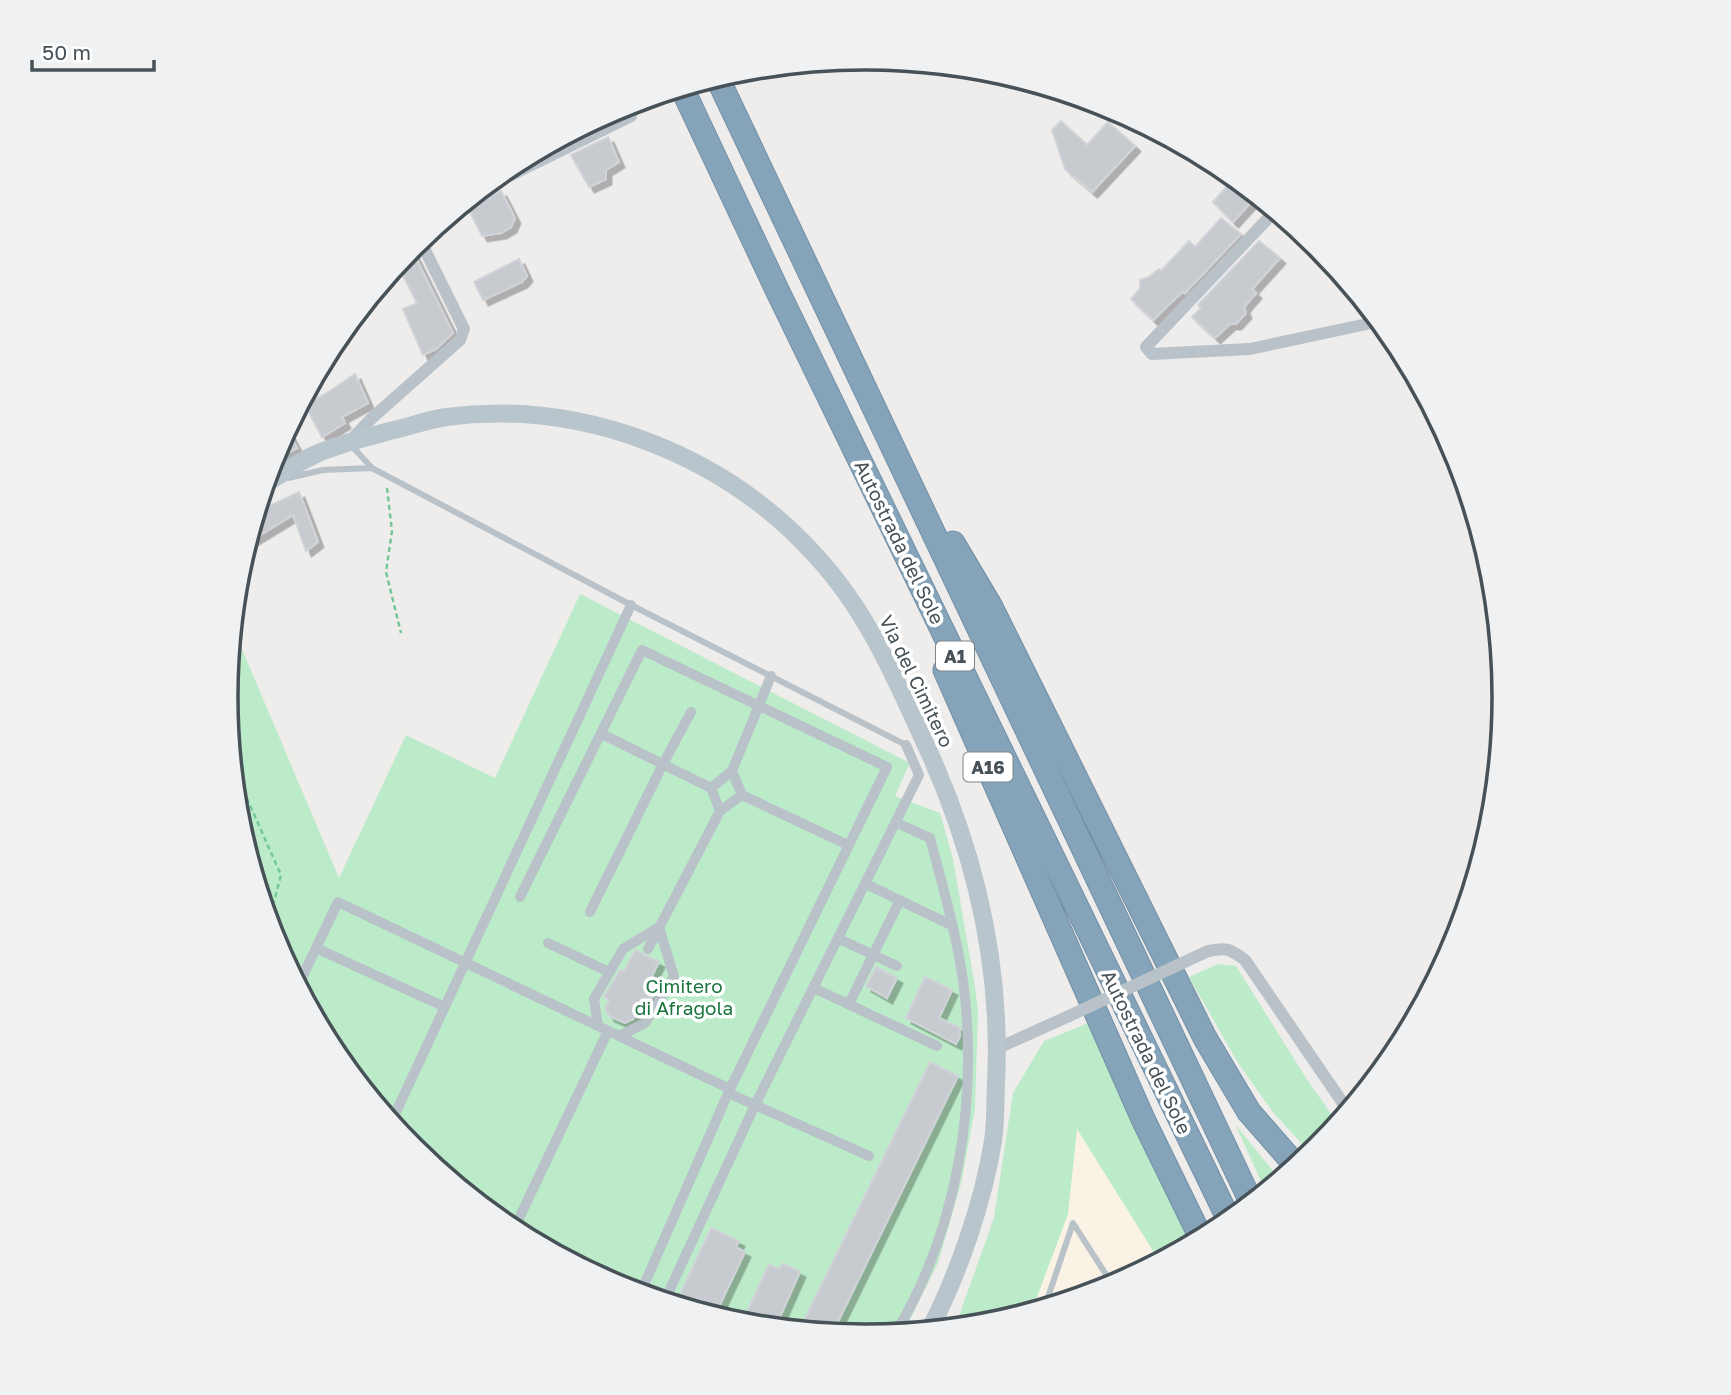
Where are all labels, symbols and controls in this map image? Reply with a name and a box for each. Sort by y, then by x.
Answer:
scale bar [32,28,154,72]
text: 50 m [42,39,91,65]
street label: Autostrada del Sole [850,456,950,628]
street label: Via del Cimitero [875,611,959,751]
road number: A1 [936,642,974,670]
road number: A16 [964,752,1012,782]
street label: Autostrada del Sole [1097,966,1197,1138]
park label: Cimitero di Afragola [635,974,733,1019]

